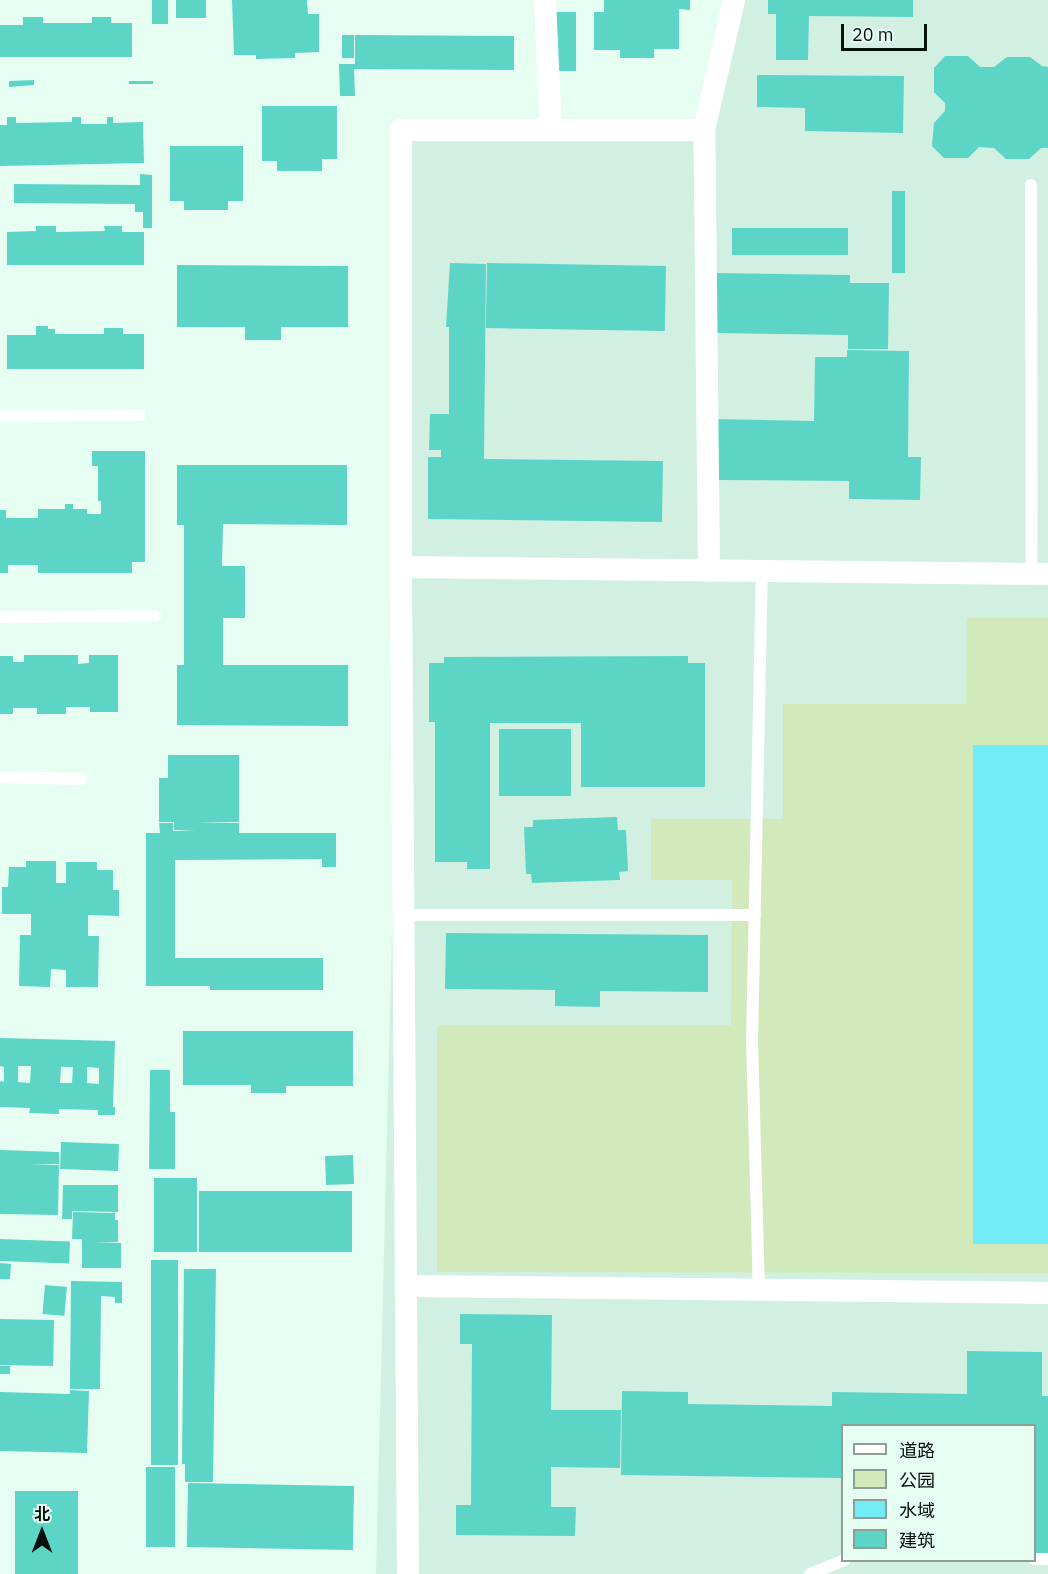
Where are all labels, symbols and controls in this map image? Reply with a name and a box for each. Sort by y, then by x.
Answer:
scale bar [844,12,930,50]
text: 20 m [852,23,894,46]
legend [841,1424,1036,1562]
text: 道路 [899,1439,935,1462]
text: 公园 [899,1469,935,1492]
text: 水域 [899,1499,935,1522]
north arrow [12,1502,72,1562]
text: 北 [34,1504,50,1524]
text: 建筑 [899,1529,935,1552]

